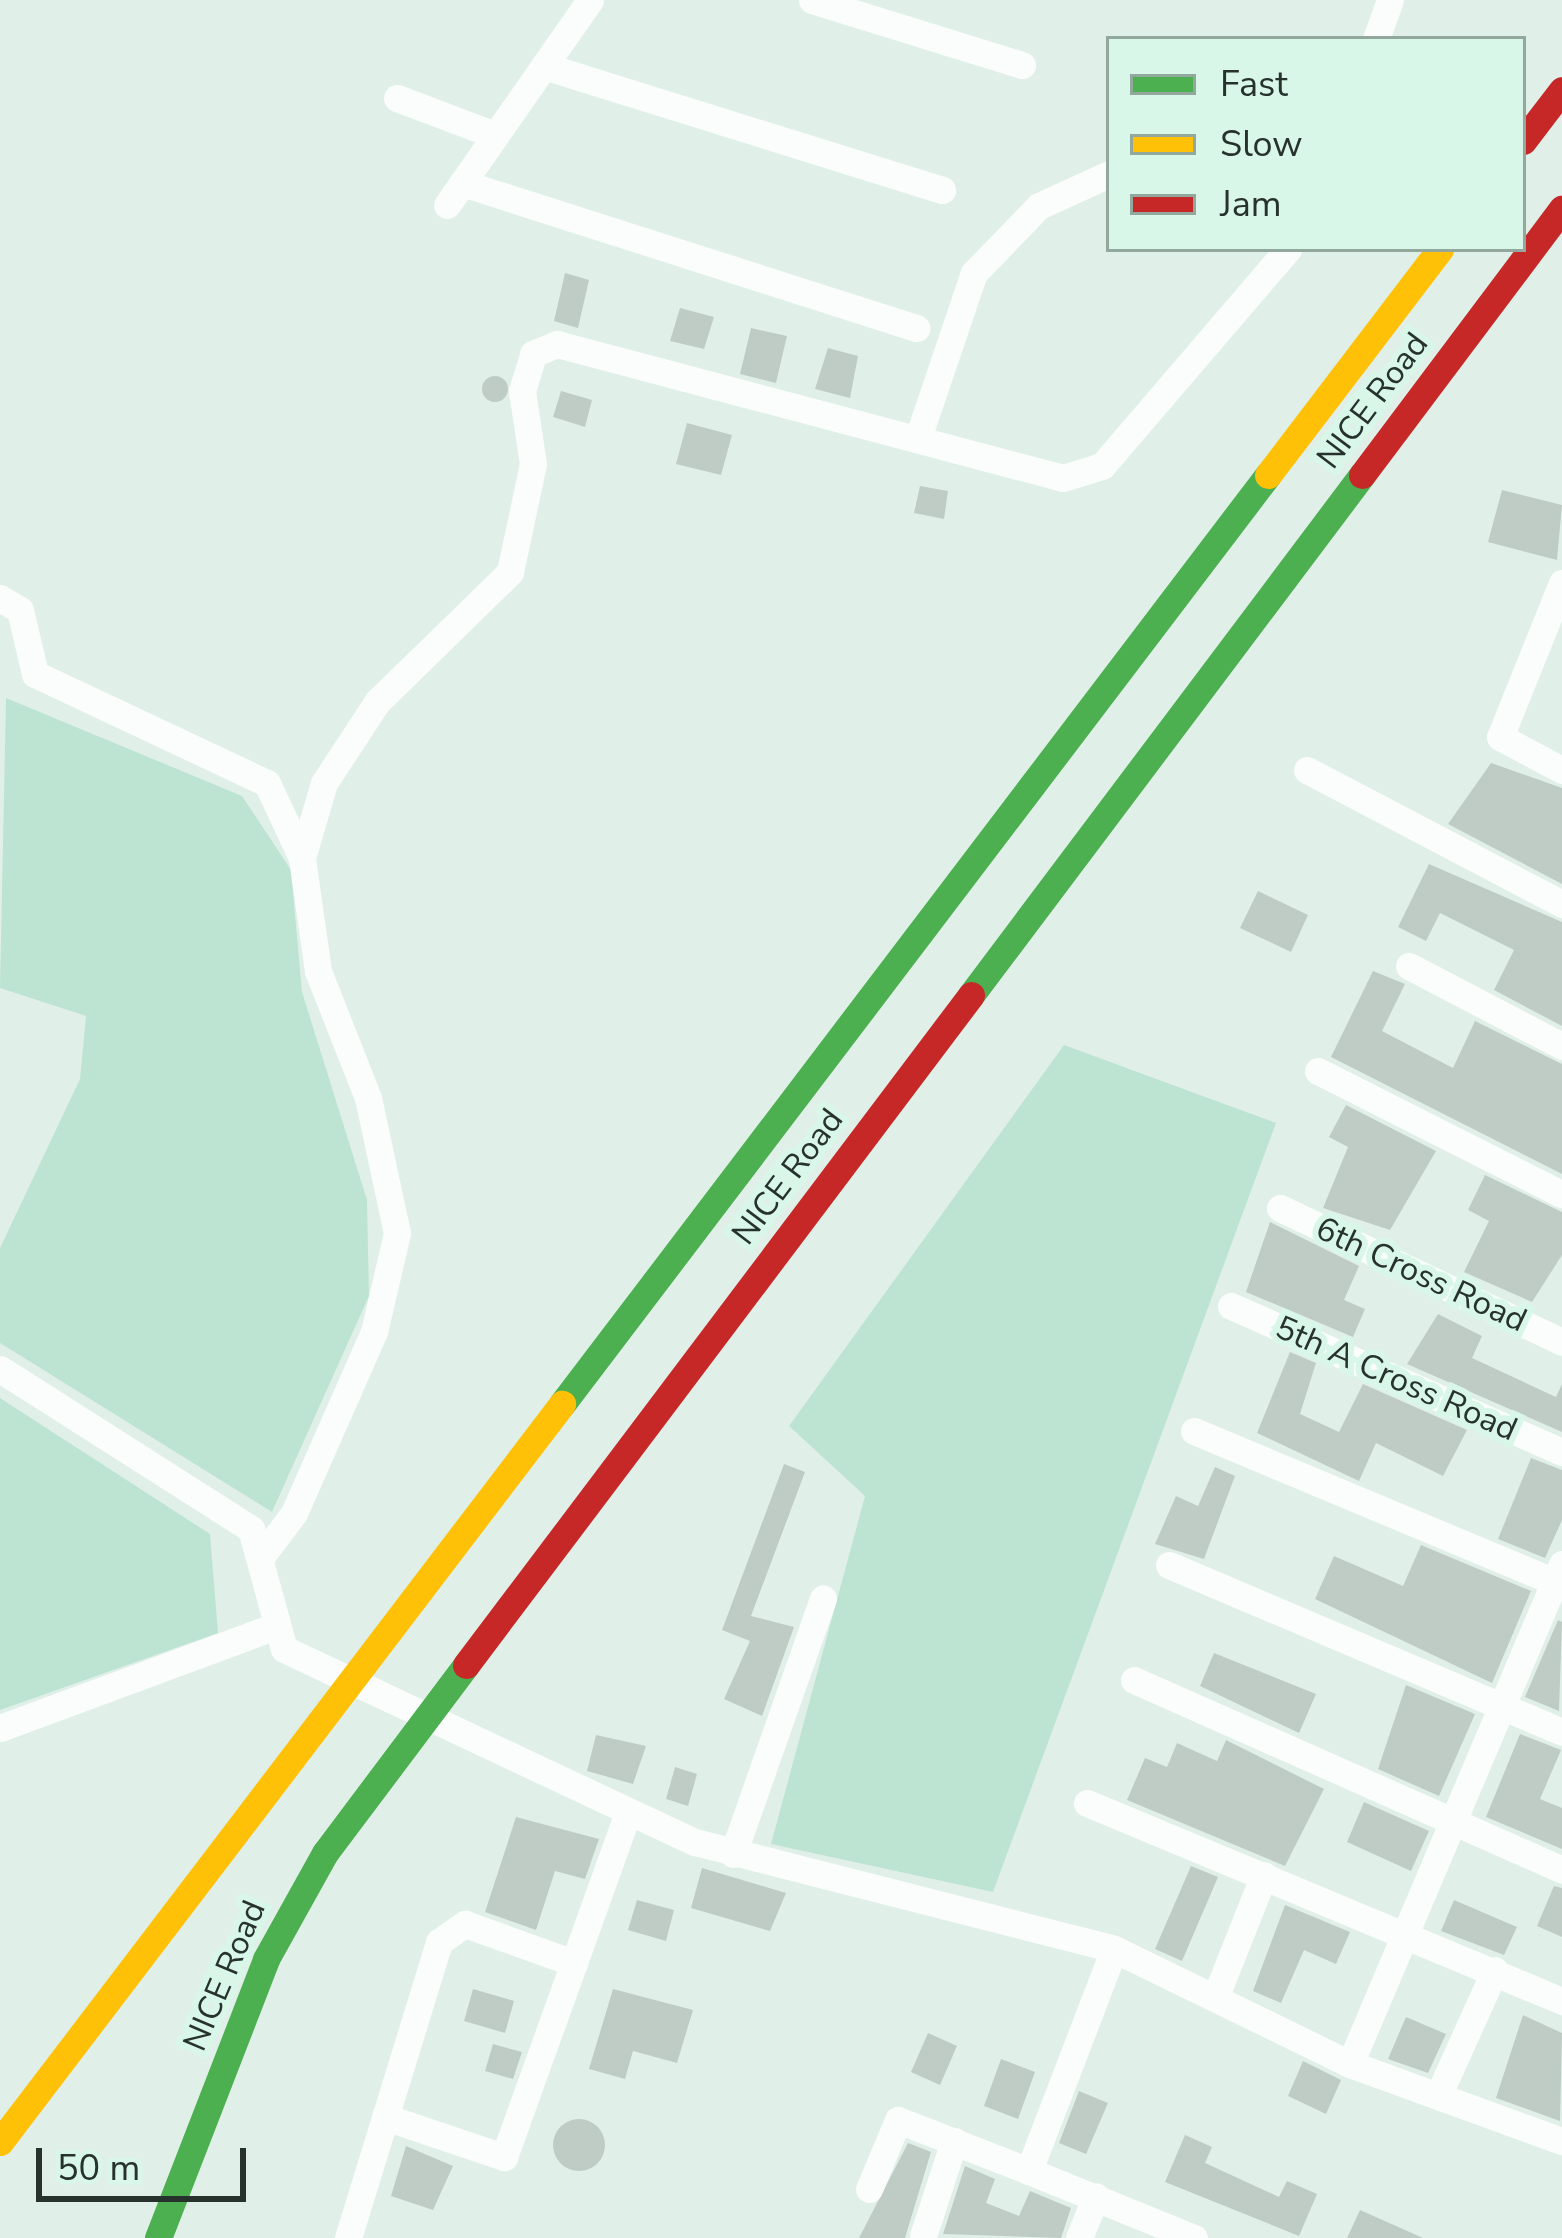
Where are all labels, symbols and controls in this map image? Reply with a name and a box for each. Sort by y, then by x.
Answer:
legend [1106,36,1526,252]
text: Fast [1220,60,1288,109]
text: Slow [1220,120,1303,169]
text: Jam [1220,180,1282,229]
street label: NICE Road [1309,325,1437,477]
street label: NICE Road [724,1101,852,1253]
street label: 6th Cross Road [1309,1209,1533,1341]
street label: 5th A Cross Road [1269,1308,1523,1450]
street label: NICE Road [176,1895,274,2057]
scale bar [42,2124,252,2198]
text: 50 m [57,2144,140,2193]

